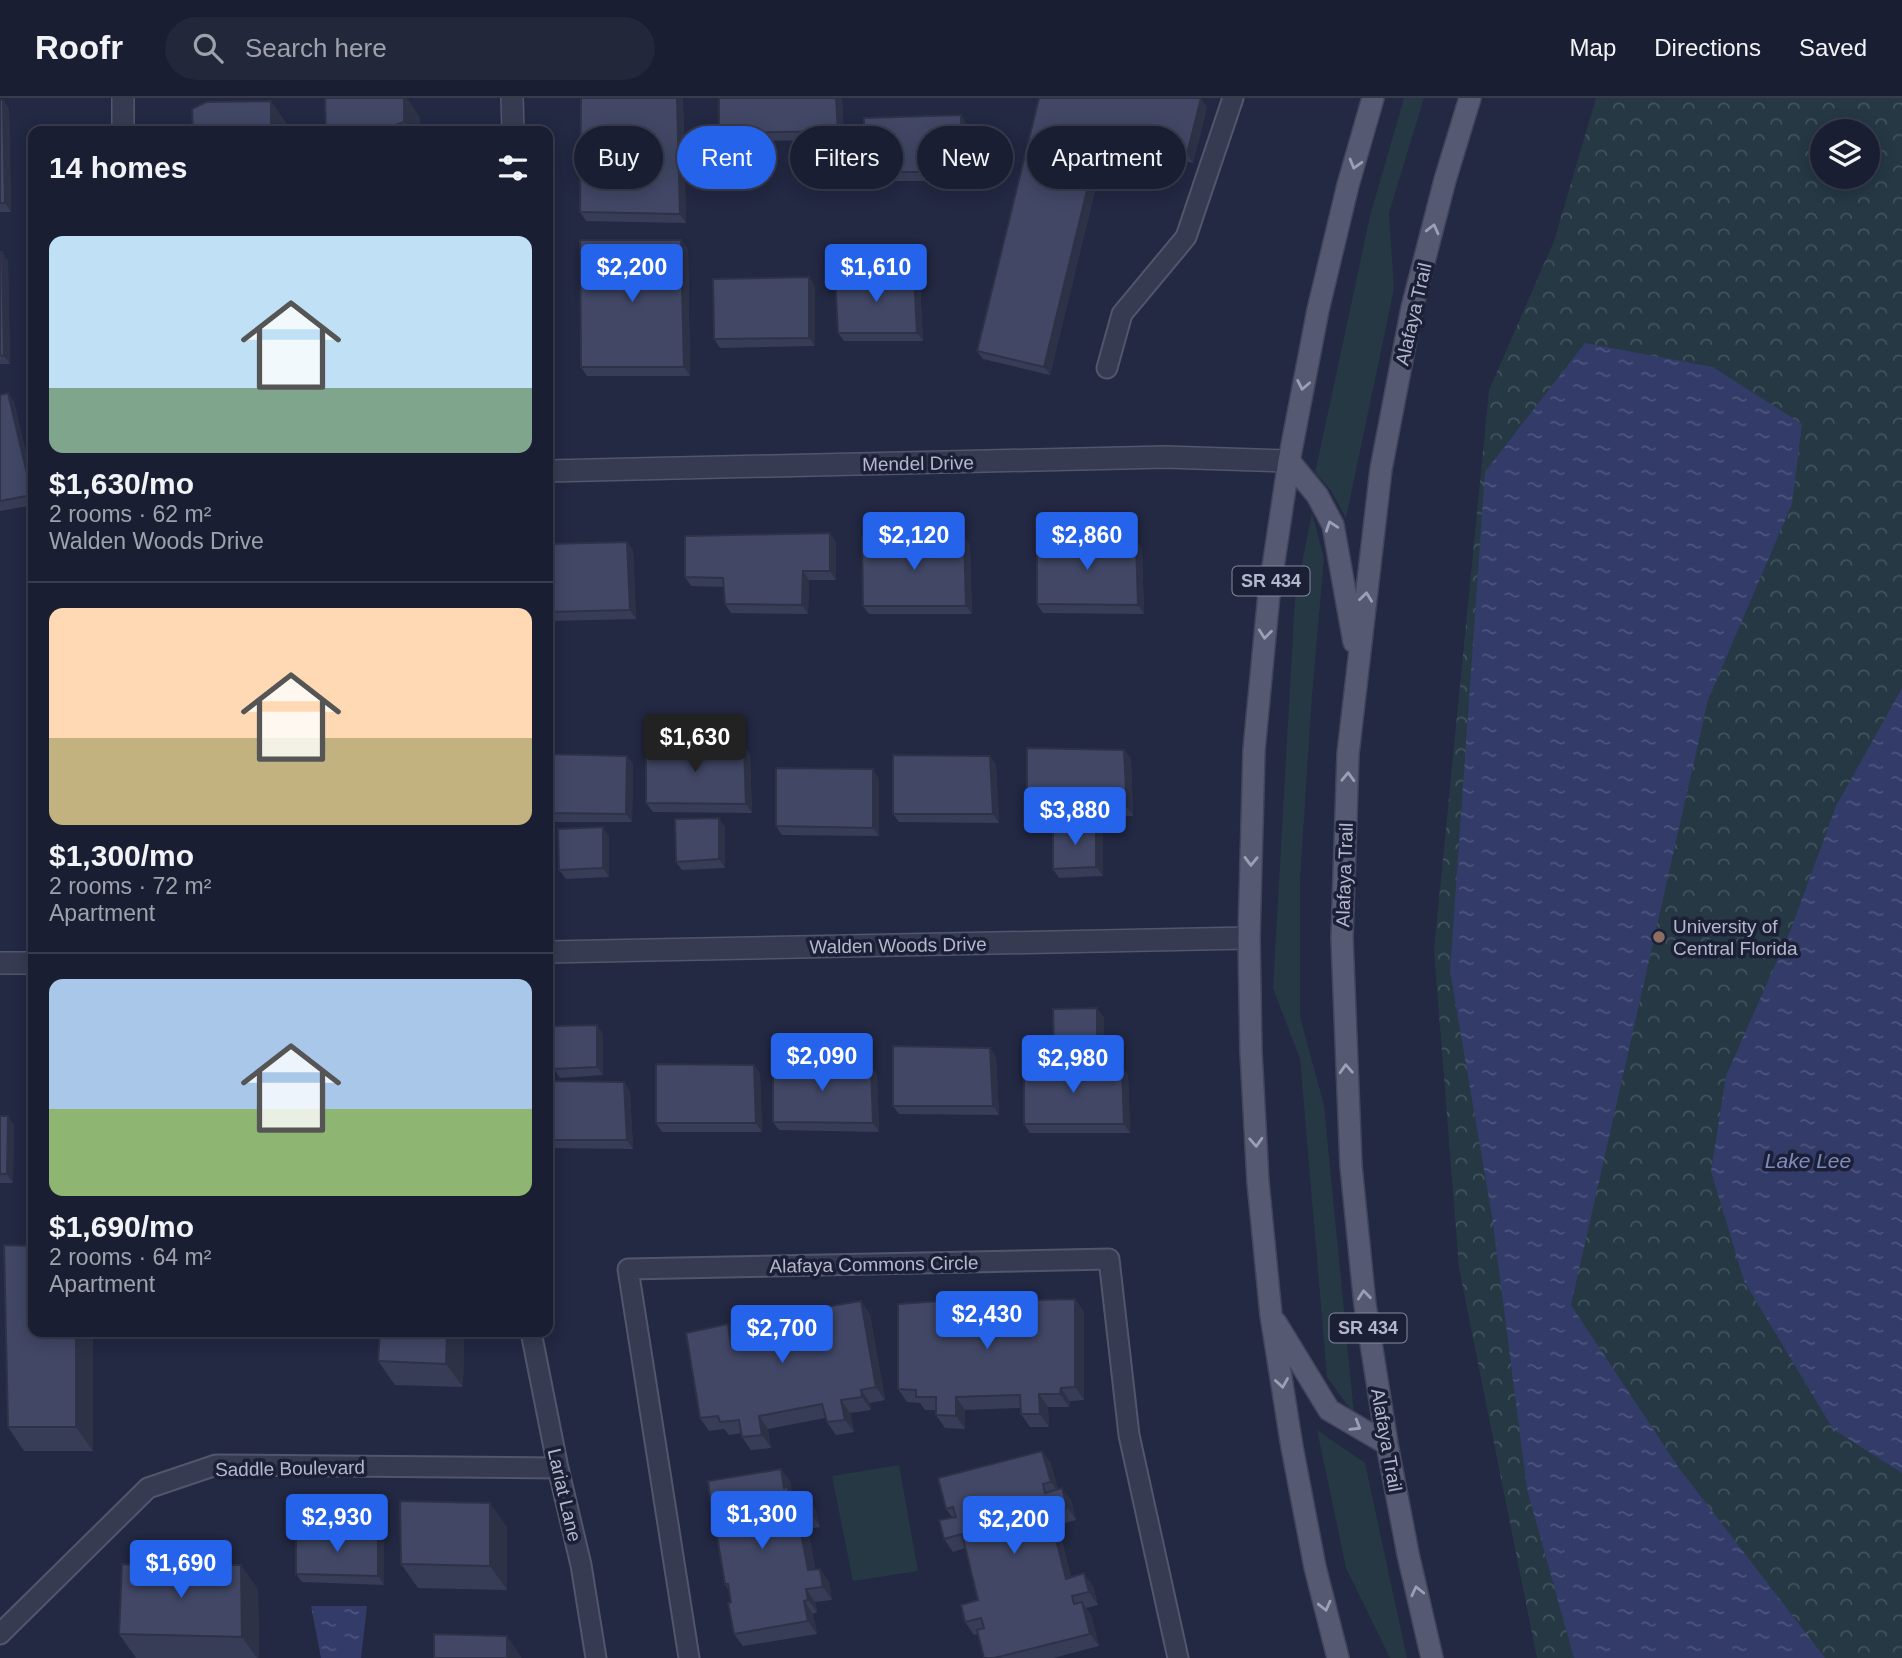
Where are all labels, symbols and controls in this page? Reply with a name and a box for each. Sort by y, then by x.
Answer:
search box [165,17,655,80]
text: Roofr [35,29,123,66]
icon: search [189,29,227,67]
text: Search here [245,33,387,63]
text: Map [1570,34,1616,61]
text: Directions [1654,34,1761,61]
text: Saved [1799,34,1867,61]
map controls [1810,119,1880,189]
button: layers [1810,119,1880,189]
chip: Buy [574,126,663,189]
chip: Rent [677,126,776,189]
chip: Filters [790,126,903,189]
chip: New [917,126,1013,189]
chip: Apartment [1027,126,1186,189]
icon: filters [494,149,532,187]
text: 14 homes [49,151,187,184]
one-way arrow [1348,157,1363,169]
one-way arrow [1425,223,1439,235]
pin: $2,200 [575,244,689,304]
pin: $1,610 [819,244,933,304]
text: $2,200 [597,254,667,280]
text: $1,610 [841,254,911,280]
street label: Alafaya Trail [1391,261,1435,367]
icon: home [228,282,354,408]
one-way arrow [1297,379,1312,391]
street label: Mendel Drive [862,452,974,475]
text: $1,630/mo [49,467,194,500]
text: 2 rooms · 62 m² [49,501,211,527]
pin: $2,120 [857,512,971,572]
pin: $2,860 [1030,512,1144,572]
one-way arrow [1325,520,1339,532]
text: $2,120 [879,522,949,548]
text: $2,860 [1052,522,1122,548]
text: Walden Woods Drive [49,528,264,554]
road number: SR 434 [1232,566,1310,596]
one-way arrow [1358,591,1373,602]
one-way arrow [1258,629,1273,640]
icon: home [228,654,354,780]
pin: $1,630 [638,714,752,774]
text: $1,630 [660,724,730,750]
one-way arrow [1340,771,1355,782]
pin: $3,880 [1018,788,1132,847]
text: $3,880 [1040,797,1110,823]
street label: Alafaya Trail [1332,822,1357,928]
text: $1,300/mo [49,839,194,872]
one-way arrow [1243,856,1259,867]
text: 2 rooms · 72 m² [49,873,211,899]
text: Apartment [49,900,155,926]
place label: University of Central Florida [1673,916,1798,959]
marker: University of Central Florida [1651,929,1667,945]
street label: Walden Woods Drive [809,933,987,958]
icon: home [228,1025,354,1151]
pin: $2,090 [765,1034,879,1093]
pin: $2,980 [1016,1035,1130,1095]
text: $2,090 [787,1043,857,1069]
text: $2,980 [1038,1045,1108,1071]
one-way arrow [1339,1063,1354,1074]
one-way arrow [1248,1137,1263,1148]
water label: Lake Lee [1765,1149,1851,1172]
text: $1,690/mo [49,1210,194,1243]
text: 2 rooms · 64 m² [49,1244,211,1270]
street label: Alafaya Commons Circle [769,1252,979,1277]
text: Apartment [49,1271,155,1297]
one-way arrow [1357,1290,1372,1301]
pin: $2,430 [930,1292,1044,1351]
text: $2,430 [952,1301,1022,1327]
pin: $2,700 [725,1306,839,1365]
road number: SR 434 [1330,1314,1406,1343]
text: $2,700 [747,1315,817,1341]
one-way arrow [1274,1377,1289,1389]
street label: Alafaya Trail [1367,1387,1406,1493]
one-way arrow [1348,1417,1361,1430]
street label: Lariat Lane [544,1446,585,1544]
street label: Saddle Boulevard [215,1457,365,1480]
pin: $1,300 [705,1492,819,1551]
pin: $2,930 [280,1494,394,1554]
pin: $2,200 [957,1496,1071,1556]
text: $1,300 [727,1501,797,1527]
text: $2,930 [302,1504,372,1530]
text: $2,200 [979,1506,1049,1532]
pin: $1,690 [124,1540,238,1600]
text: $1,690 [146,1550,216,1576]
one-way arrow [1411,1586,1425,1598]
one-way arrow [1317,1600,1331,1612]

